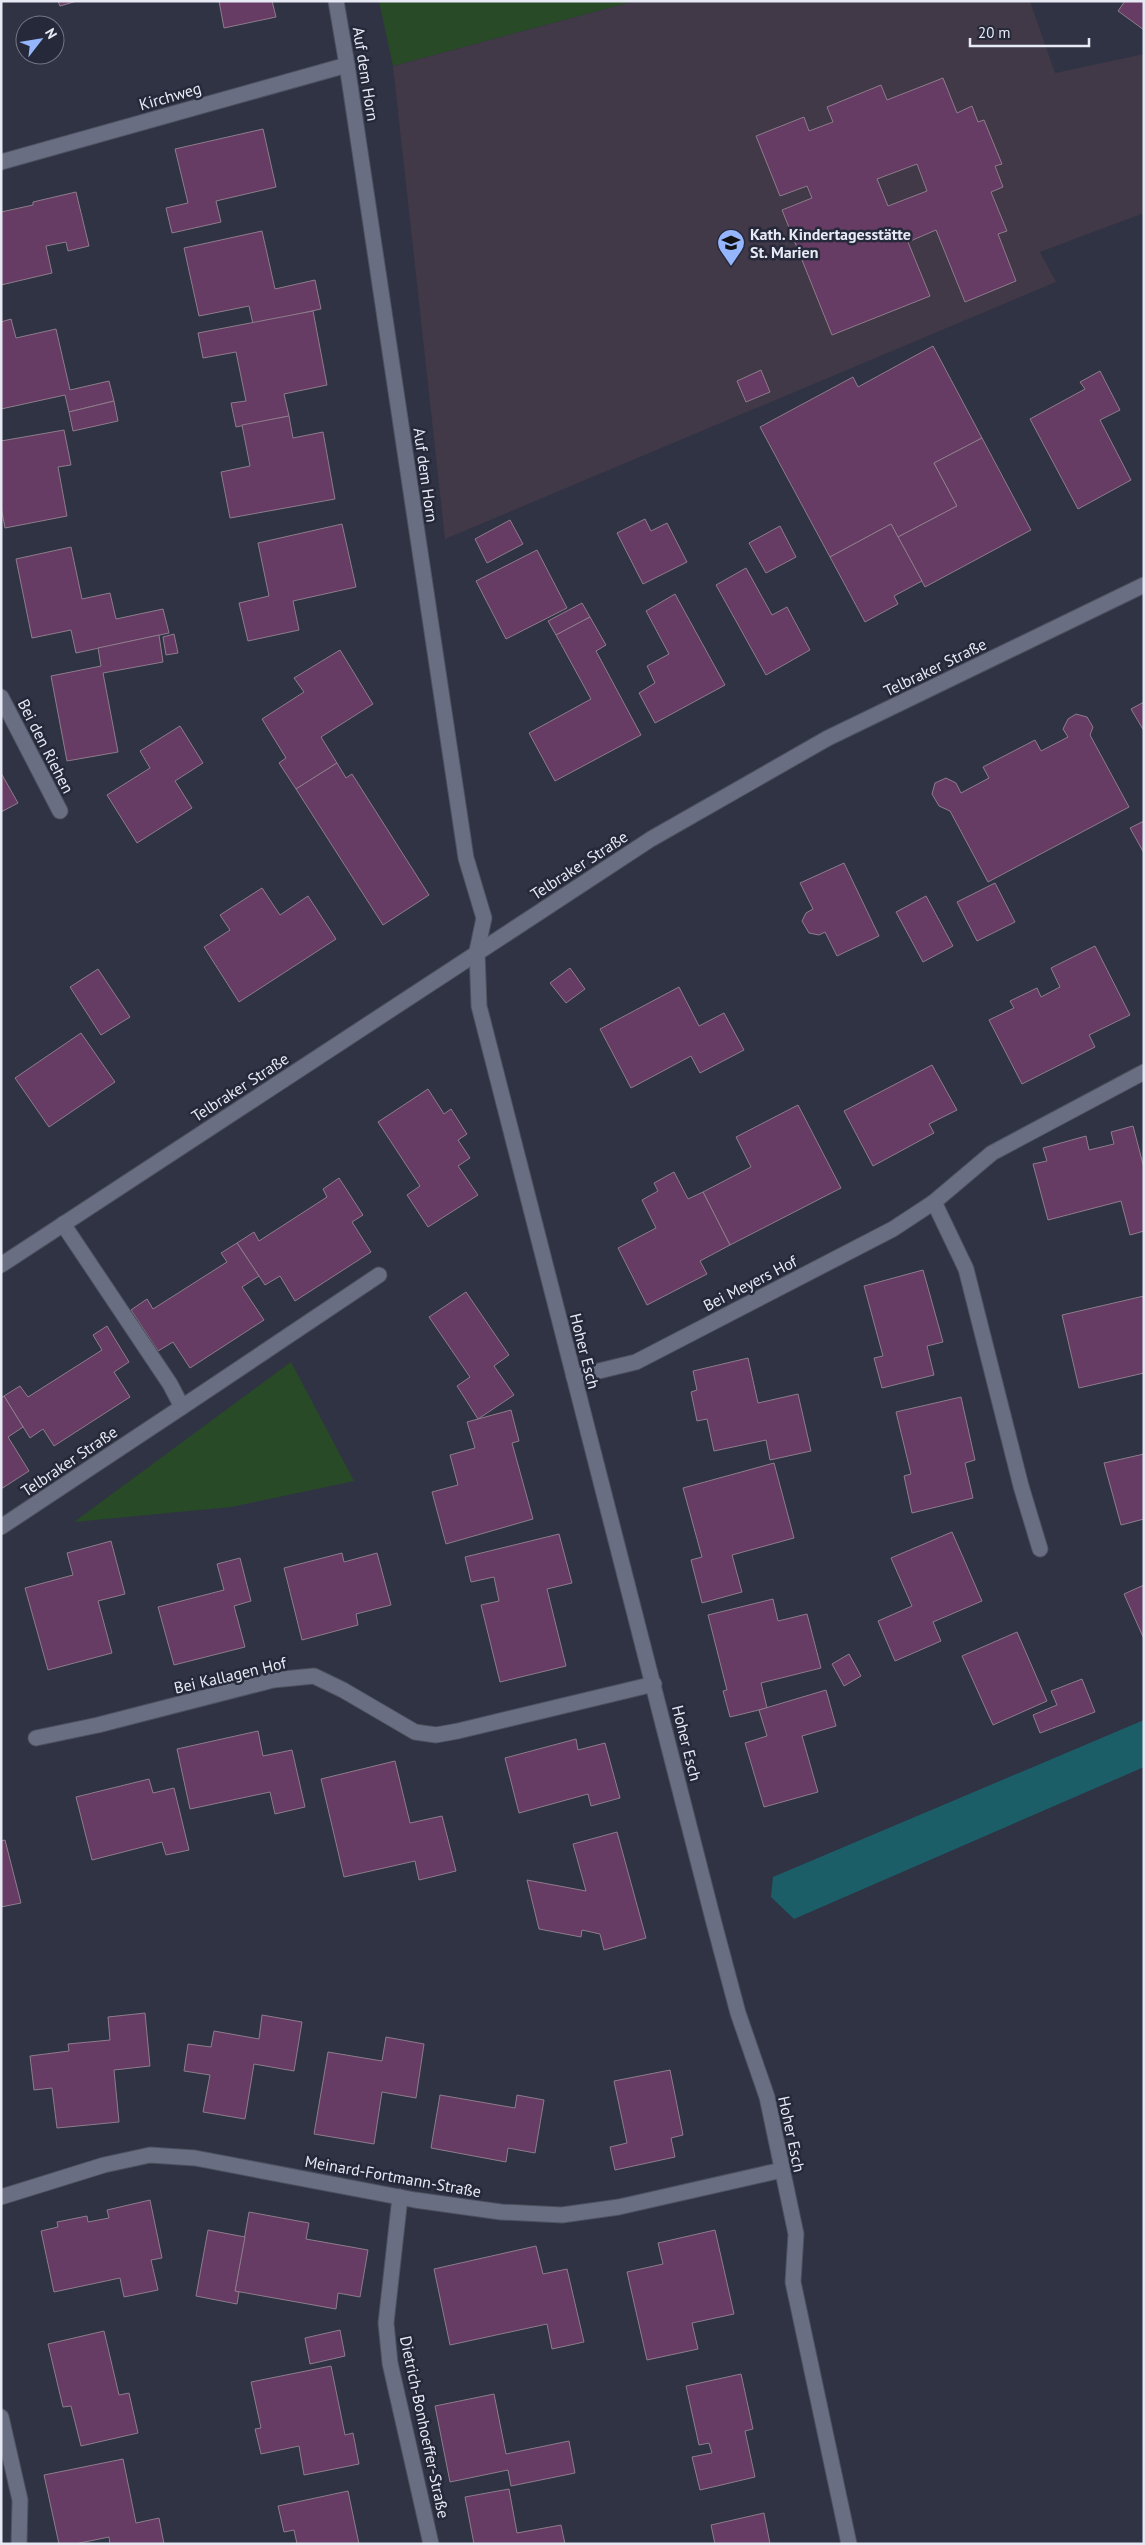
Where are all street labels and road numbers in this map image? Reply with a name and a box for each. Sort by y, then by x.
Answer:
street label: Auf dem Horn [349,26,383,122]
street label: Kirchweg [137,78,203,114]
street label: Auf dem Horn [409,427,443,523]
street label: Telbraker Straße [880,633,990,701]
street label: Bei den Riehen [14,695,78,797]
street label: Telbraker Straße [527,826,631,904]
street label: Telbraker Straße [188,1048,292,1126]
street label: Bei Meyers Hof [700,1250,801,1315]
street label: Hoher Esch [566,1311,604,1391]
street label: Telbraker Straße [17,1421,121,1501]
street label: Bei Kallagen Hof [172,1652,289,1698]
street label: Hoher Esch [668,1703,706,1783]
street label: Hoher Esch [774,2094,810,2174]
street label: Meinard-Fortmann-Straße [303,2151,483,2201]
street label: Dietrich-Bonhoeffer-Straße [396,2334,454,2520]

